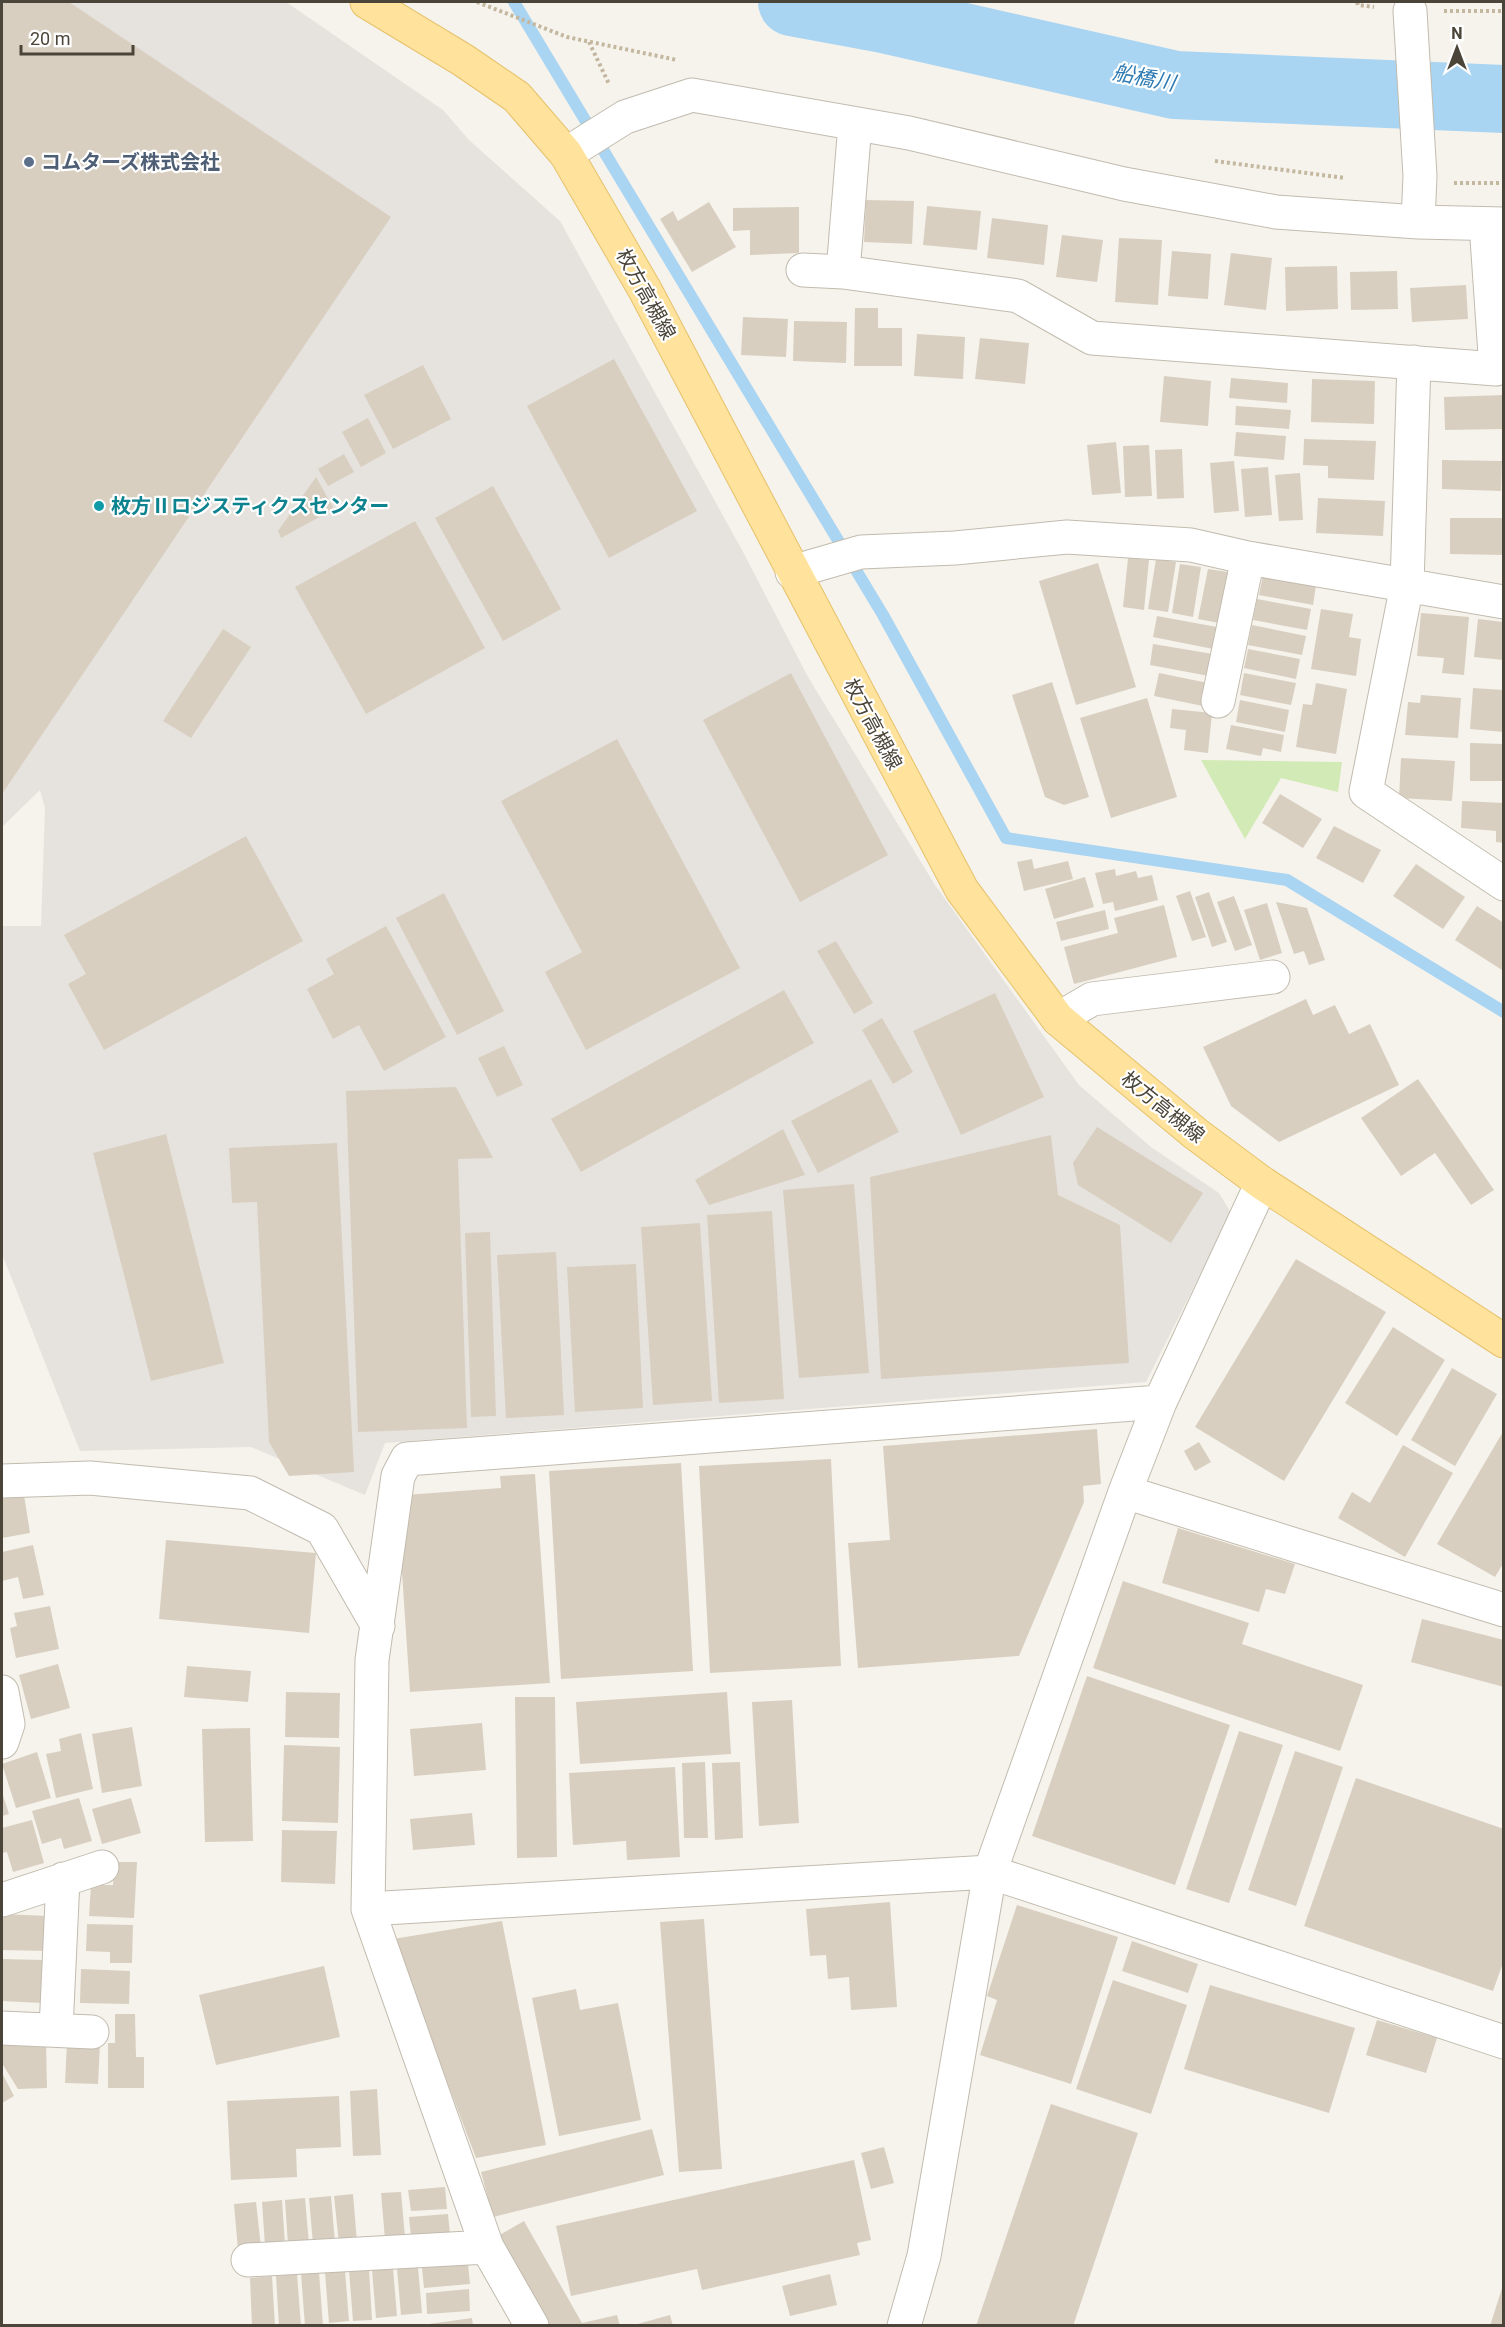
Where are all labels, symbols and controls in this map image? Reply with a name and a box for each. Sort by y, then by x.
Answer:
scale bar [21,18,134,56]
north arrow [1427,18,1487,78]
text: N [1451,24,1463,43]
text: 20 m [30,28,70,49]
water label: 船橋川 [1111,60,1179,96]
place label: コムターズ株式会社 [41,150,220,174]
marker: コムターズ株式会社 [22,155,36,169]
street label: 枚方高槻線 [611,244,681,344]
place label: 枚方Ⅱロジスティクスセンター [111,494,389,518]
marker: 枚方Ⅱロジスティクスセンター [92,499,106,513]
street label: 枚方高槻線 [839,674,907,774]
street label: 枚方高槻線 [1117,1066,1209,1148]

